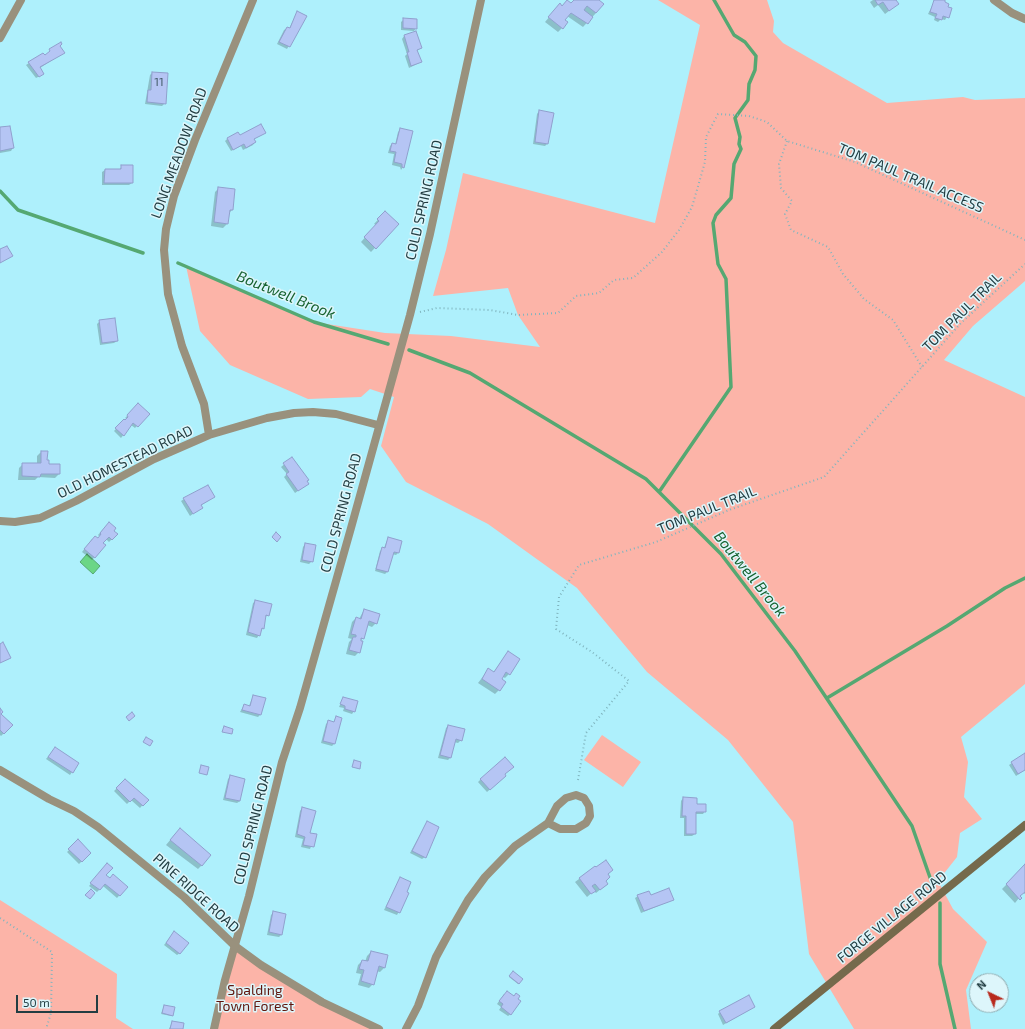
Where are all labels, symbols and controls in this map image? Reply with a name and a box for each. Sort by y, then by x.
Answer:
house number: 11 [154,75,164,89]
street label: LONG MEADOW ROAD [148,85,210,221]
street label: COLD SPRING ROAD [402,138,446,262]
street label: TOM PAUL TRAIL ACCESS [836,140,986,216]
water label: Boutwell Brook [234,267,338,323]
street label: TOM PAUL TRAIL [919,269,1005,355]
street label: OLD HOMESTEAD ROAD [54,422,196,502]
street label: COLD SPRING ROAD [317,451,365,575]
street label: TOM PAUL TRAIL [655,483,759,537]
water label: Boutwell Brook [710,528,790,620]
street label: COLD SPRING ROAD [230,763,276,887]
street label: PINE RIDGE ROAD [149,850,243,936]
street label: FORGE VILLAGE ROAD [834,868,950,966]
north arrow [969,973,1009,1013]
text: N [974,977,988,992]
park label: Spalding Town Forest [216,982,294,1014]
scale bar [18,987,100,1013]
text: 50 m [23,995,50,1009]

